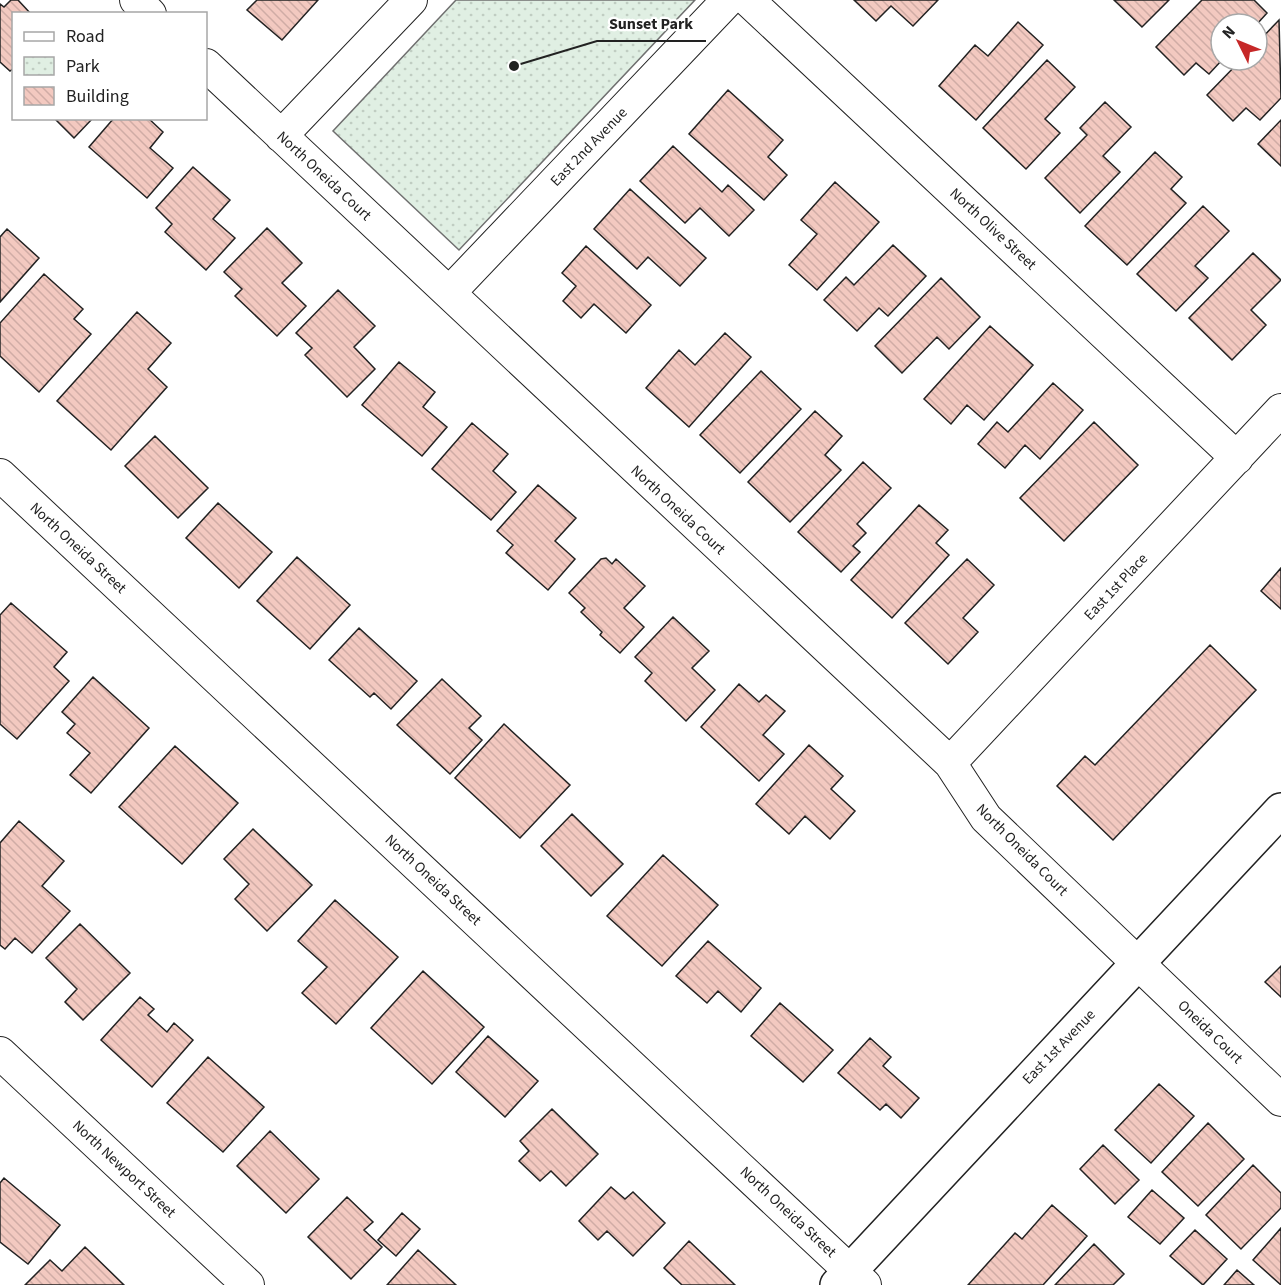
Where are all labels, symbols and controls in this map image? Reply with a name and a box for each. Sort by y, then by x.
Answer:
callout: Sunset Park [597,7,706,41]
legend [12,12,207,120]
north arrow [1209,12,1269,72]
text: Sunset Park [609,13,693,35]
text: N [1217,21,1240,44]
text: Road [66,24,105,49]
text: Park [66,54,100,79]
text: Building [66,84,129,109]
street label: East 2nd Avenue [546,103,632,191]
street label: North Oneida Court [272,127,376,225]
street label: North Olive Street [945,183,1041,275]
street label: North Oneida Court [626,461,730,559]
street label: North Oneida Street [25,498,131,598]
street label: East 1st Place [1079,549,1153,625]
street label: North Oneida Court [971,799,1073,901]
street label: North Oneida Street [380,830,486,930]
street label: Oneida Court [1173,996,1247,1068]
street label: East 1st Avenue [1018,1005,1100,1089]
street label: North Newport Street [68,1115,180,1223]
street label: North Oneida Street [735,1162,841,1262]

